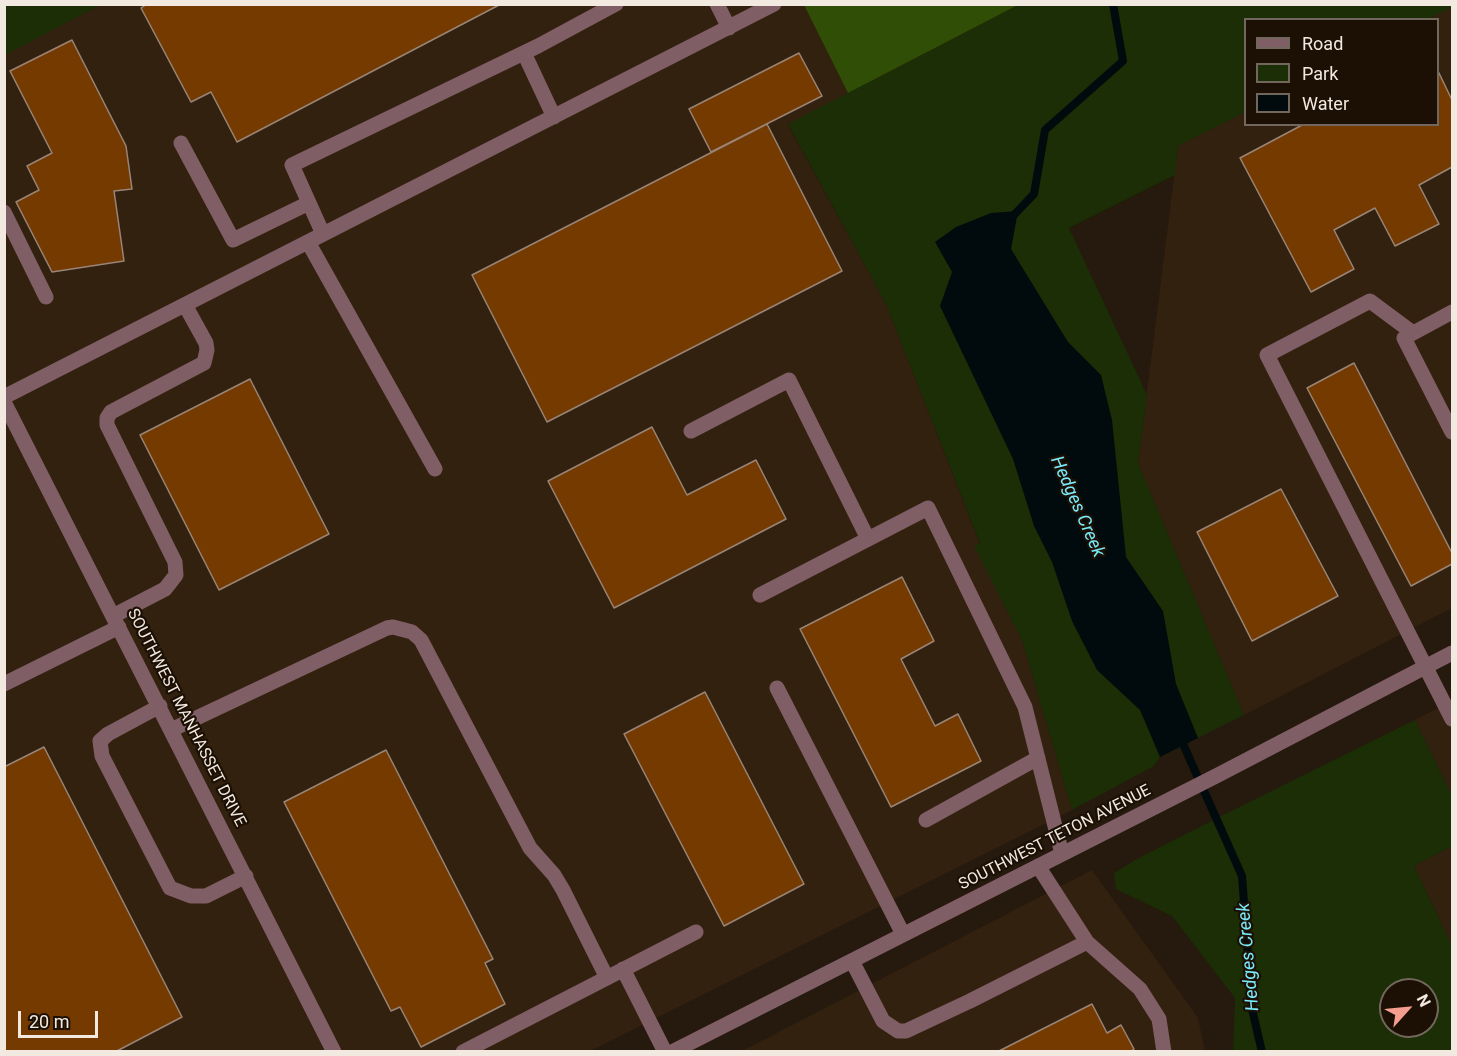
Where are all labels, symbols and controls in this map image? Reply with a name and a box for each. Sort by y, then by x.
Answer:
legend [1244,18,1439,126]
text: Road [1302,33,1343,54]
text: Park [1302,63,1338,84]
text: Water [1302,93,1349,114]
water label: Hedges Creek [1045,453,1109,561]
street label: SOUTHWEST MANHASSET DRIVE [123,606,249,830]
street label: SOUTHWEST TETON AVENUE [956,781,1154,895]
water label: Hedges Creek [1234,902,1264,1012]
north arrow [1379,978,1439,1038]
text: N [1413,991,1435,1010]
scale bar [21,999,100,1037]
text: 20 m [29,1011,69,1032]

